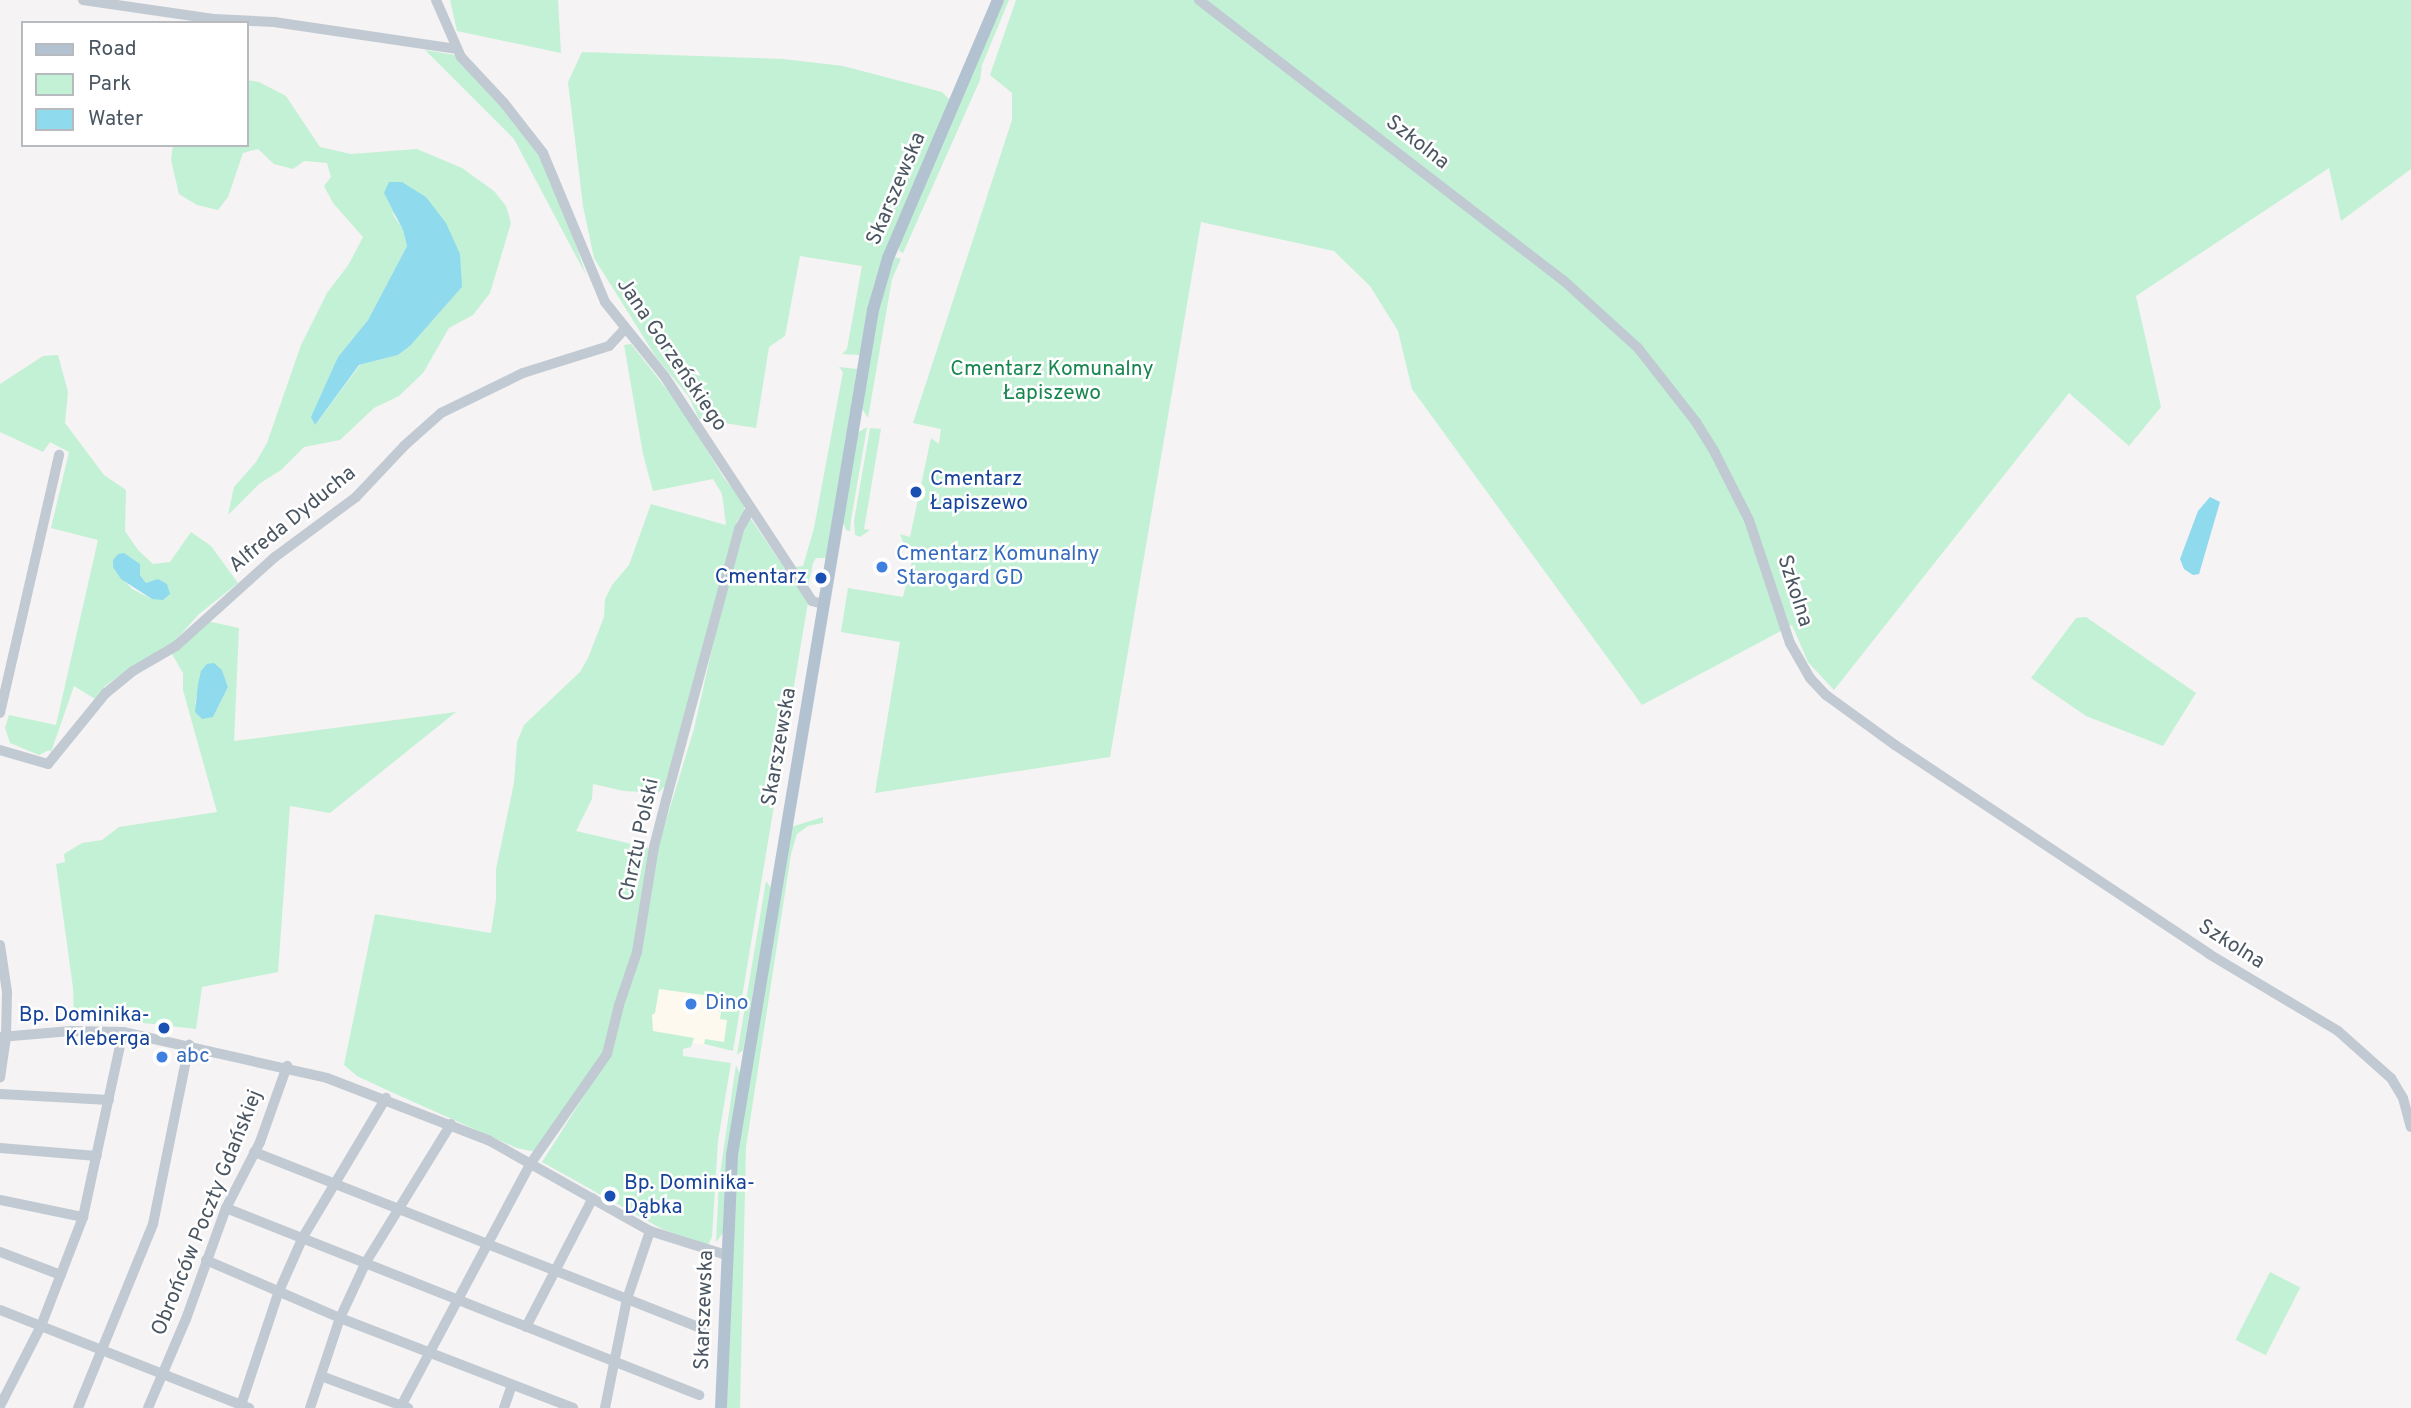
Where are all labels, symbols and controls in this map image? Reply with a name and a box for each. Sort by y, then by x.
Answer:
legend [21,21,248,147]
text: Road [88,36,137,63]
text: Park [88,71,131,98]
text: Water [88,106,143,133]
street label: Szkolna [1380,110,1454,176]
street label: Skarszewska [862,129,932,249]
street label: Jana Gorzeńskiego [610,273,732,437]
park label: Cmentarz Komunalny Łapiszewo [950,357,1154,407]
street label: Alfreda Dyducha [224,461,362,579]
place label: Cmentarz Łapiszewo [930,467,1028,517]
marker: Cmentarz Łapiszewo [908,484,924,500]
place label: Cmentarz Komunalny Starogard GD [896,542,1099,592]
street label: Szkolna [1771,552,1817,630]
marker: Cmentarz Komunalny Starogard GD [874,559,890,575]
place label: Cmentarz [715,565,807,591]
marker: Cmentarz [813,570,829,586]
street label: Skarszewska [757,686,803,808]
street label: Chrztu Polski [615,776,665,904]
street label: Szkolna [2193,915,2269,975]
place label: Dino [705,991,749,1017]
marker: Dino [683,996,699,1012]
place label: Bp. Dominika- Kleberga [19,1003,150,1053]
marker: Bp. Dominika- Kleberga [156,1020,172,1036]
place label: abc [176,1044,210,1070]
marker: abc [154,1049,170,1065]
street label: Obrońców Poczty Gdańskiej [147,1086,269,1340]
place label: Bp. Dominika- Dąbka [624,1171,755,1221]
marker: Bp. Dominika- Dąbka [602,1188,618,1204]
street label: Skarszewska [690,1250,720,1370]

